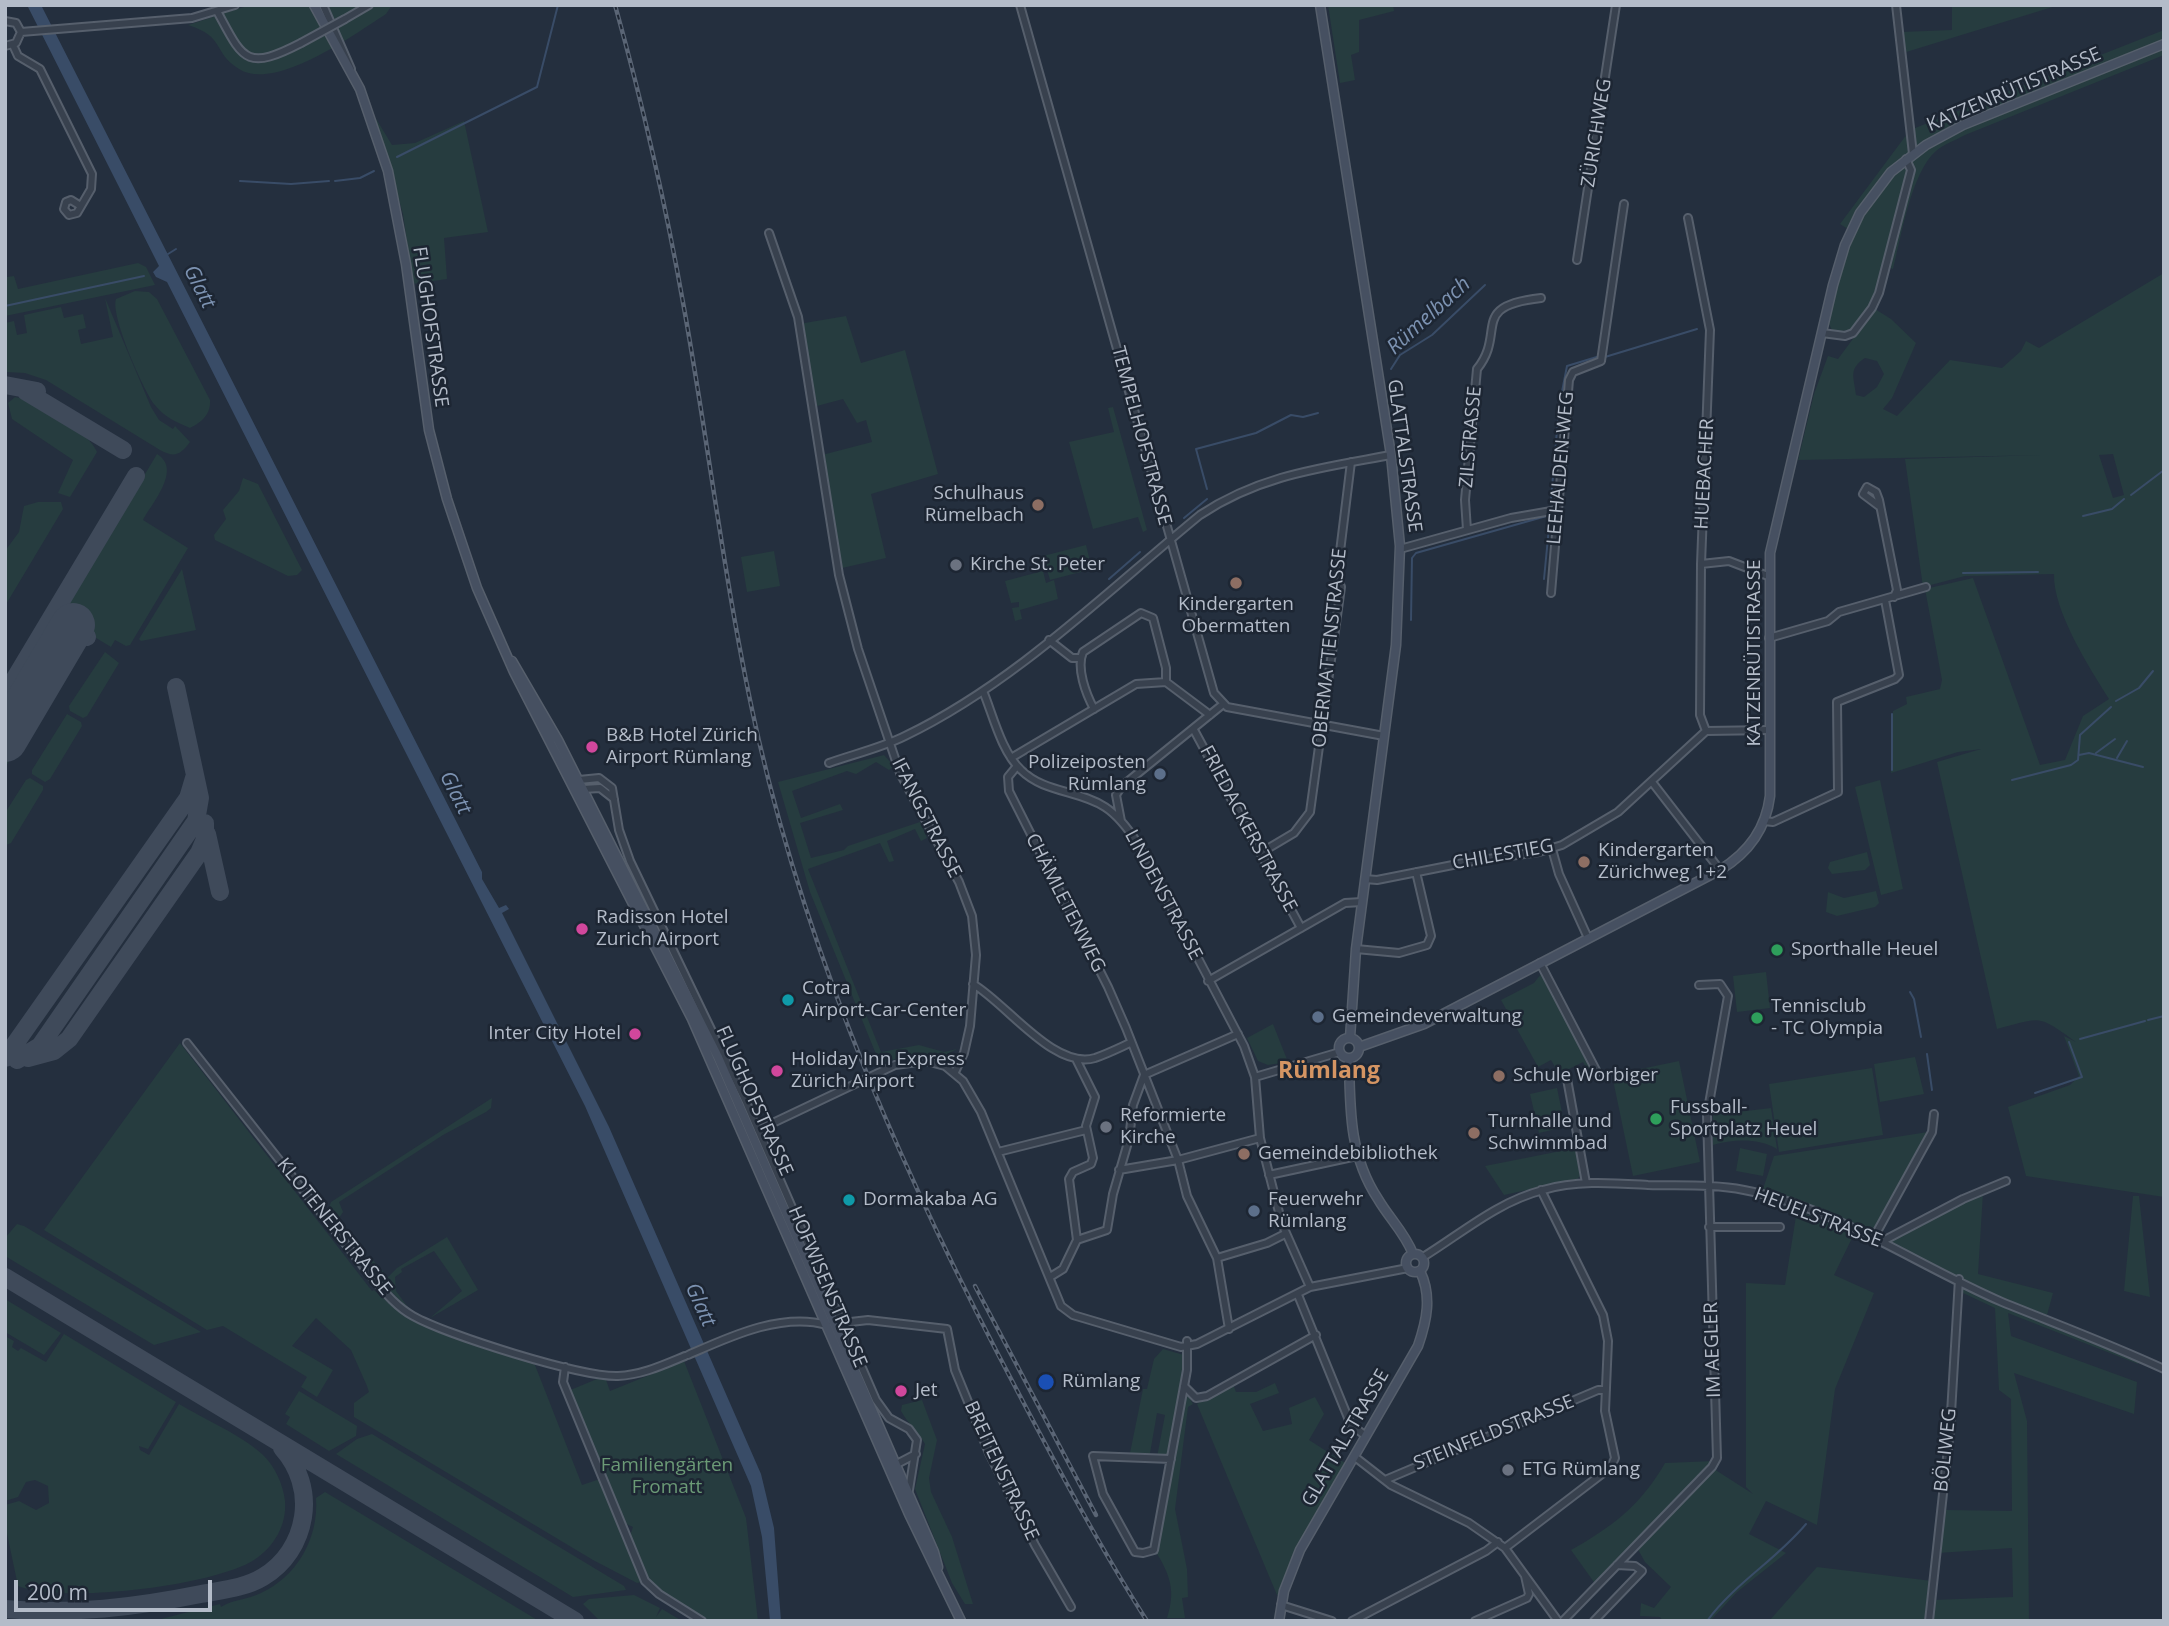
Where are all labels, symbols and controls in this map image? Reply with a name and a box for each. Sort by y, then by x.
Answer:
street label: KATZENRÜTISTRASSE [1923,43,2105,137]
street label: ZÜRICHWEG [1577,77,1617,189]
street label: FLUGHOFSTRASSE [407,245,453,409]
water label: Glatt [177,261,221,313]
water label: Rümelbach [1382,272,1476,360]
street label: TEMPELHOFSTRASSE [1106,344,1176,528]
street label: GLATTALSTRASSE [1382,378,1426,534]
street label: ZILSTRASSE [1455,385,1487,489]
street label: LEEHALDEN-WEG [1543,390,1579,546]
street label: HUEBACHER [1691,418,1719,530]
place label: Schulhaus Rümelbach [925,483,1024,527]
marker: Schulhaus Rümelbach [1030,497,1046,513]
street label: OBERMATTENSTRASSE [1308,547,1352,749]
place label: Kirche St. Peter [970,554,1105,576]
marker: Kirche St. Peter [948,557,964,573]
street label: KATZENRÜTISTRASSE [1744,559,1766,747]
marker: Kindergarten Obermatten [1228,575,1244,591]
place label: Kindergarten Obermatten [1178,594,1294,638]
place label: B&B Hotel Zürich Airport Rümlang [606,725,758,769]
marker: B&B Hotel Zürich Airport Rümlang [584,739,600,755]
street label: FRIEDACKERSTRASSE [1194,742,1302,916]
place label: Polizeiposten Rümlang [1028,752,1146,796]
street label: IFANGSTRASSE [886,754,966,882]
marker: Polizeiposten Rümlang [1152,766,1168,782]
water label: Glatt [433,767,477,819]
street label: LINDENSTRASSE [1119,826,1207,964]
street label: CHÄMLETENWEG [1020,830,1110,976]
street label: CHILESTIEG [1451,835,1555,875]
place label: Kindergarten Zürichweg 1+2 [1598,840,1727,884]
marker: Kindergarten Zürichweg 1+2 [1576,854,1592,870]
place label: Radisson Hotel Zurich Airport [596,907,729,951]
marker: Radisson Hotel Zurich Airport [574,921,590,937]
place label: Sporthalle Heuel [1791,939,1938,961]
marker: Sporthalle Heuel [1769,942,1785,958]
place label: Cotra Airport-Car-Center [802,978,966,1022]
marker: Cotra Airport-Car-Center [780,992,796,1008]
place label: Tennisclub - TC Olympia [1771,996,1883,1040]
place label: Gemeindeverwaltung [1332,1006,1522,1028]
marker: Gemeindeverwaltung [1310,1009,1326,1025]
marker: Tennisclub - TC Olympia [1749,1010,1765,1026]
street label: FLUGHOFSTRASSE [711,1022,797,1180]
place label: Inter City Hotel [488,1023,621,1045]
marker: Inter City Hotel [627,1026,643,1042]
place label: Holiday Inn Express Zürich Airport [791,1049,965,1093]
district label: Rümlang [1278,1057,1380,1085]
marker: Holiday Inn Express Zürich Airport [769,1063,785,1079]
place label: Schule Worbiger [1513,1065,1658,1087]
marker: Schule Worbiger [1491,1068,1507,1084]
place label: Fussball- Sportplatz Heuel [1670,1097,1817,1141]
place label: Reformierte Kirche [1120,1105,1226,1149]
place label: Turnhalle und Schwimmbad [1488,1111,1612,1155]
marker: Fussball- Sportplatz Heuel [1648,1111,1664,1127]
marker: Reformierte Kirche [1098,1119,1114,1135]
marker: Turnhalle und Schwimmbad [1466,1125,1482,1141]
place label: Gemeindebibliothek [1258,1143,1438,1165]
marker: Gemeindebibliothek [1236,1146,1252,1162]
street label: KLOTENERSTRASSE [272,1154,396,1300]
street label: HEUELSTRASSE [1751,1183,1885,1253]
place label: Dormakaba AG [863,1189,998,1211]
place label: Feuerwehr Rümlang [1268,1189,1363,1233]
marker: Dormakaba AG [841,1192,857,1208]
street label: HOFWISENSTRASSE [783,1203,871,1371]
marker: Feuerwehr Rümlang [1246,1203,1262,1219]
water label: Glatt [679,1279,721,1331]
street label: IM AEGLER [1700,1302,1726,1398]
street label: GLATTALSTRASSE [1297,1365,1395,1511]
place label: Rümlang [1062,1371,1140,1393]
marker: Rümlang [1036,1372,1056,1392]
place label: Jet [915,1380,938,1402]
marker: Jet [893,1383,909,1399]
street label: STEINFELDSTRASSE [1410,1390,1578,1476]
street label: BREITENSTRASSE [959,1398,1043,1544]
street label: BÖLIWEG [1930,1407,1962,1493]
park label: Familiengärten Fromatt [601,1455,733,1499]
place label: ETG Rümlang [1522,1459,1640,1481]
marker: ETG Rümlang [1500,1462,1516,1478]
scale bar [18,1566,215,1610]
text: 200 m [27,1578,88,1606]

